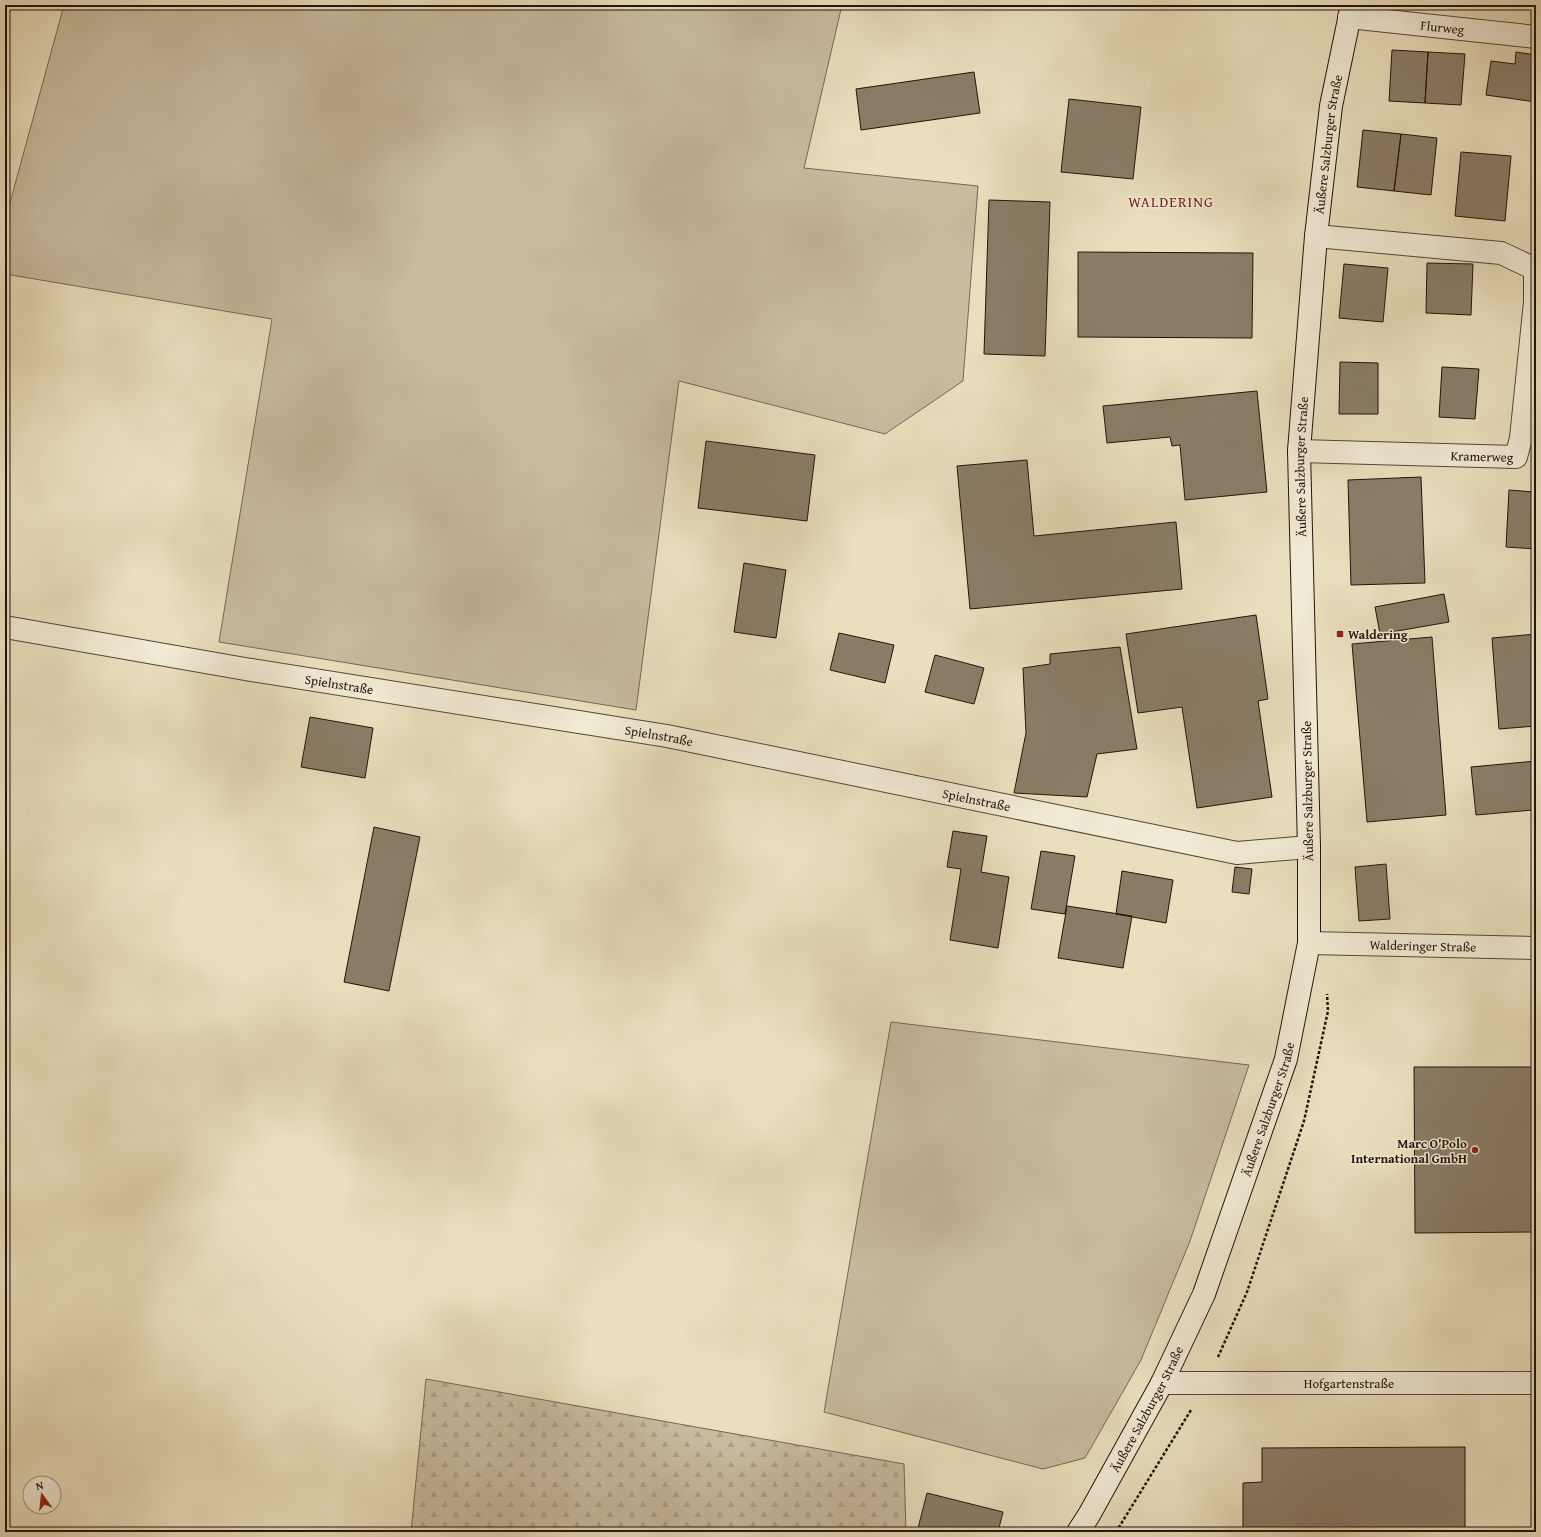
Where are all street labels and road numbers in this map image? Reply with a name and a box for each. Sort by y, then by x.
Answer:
street label: Flurweg [1420,16,1466,39]
street label: Äußere Salzburger Straße [1310,73,1347,215]
street label: Äußere Salzburger Straße [1290,396,1313,537]
street label: Kramerweg [1450,446,1514,467]
street label: Spielnstraße [304,670,375,699]
street label: Spielnstraße [624,720,695,751]
street label: Äußere Salzburger Straße [1297,721,1318,861]
street label: Spielnstraße [941,784,1012,816]
street label: Walderinger Straße [1369,935,1476,957]
street label: Äußere Salzburger Straße [1237,1041,1299,1179]
street label: Äußere Salzburger Straße [1106,1343,1188,1476]
street label: Hofgartenstraße [1304,1374,1394,1393]

